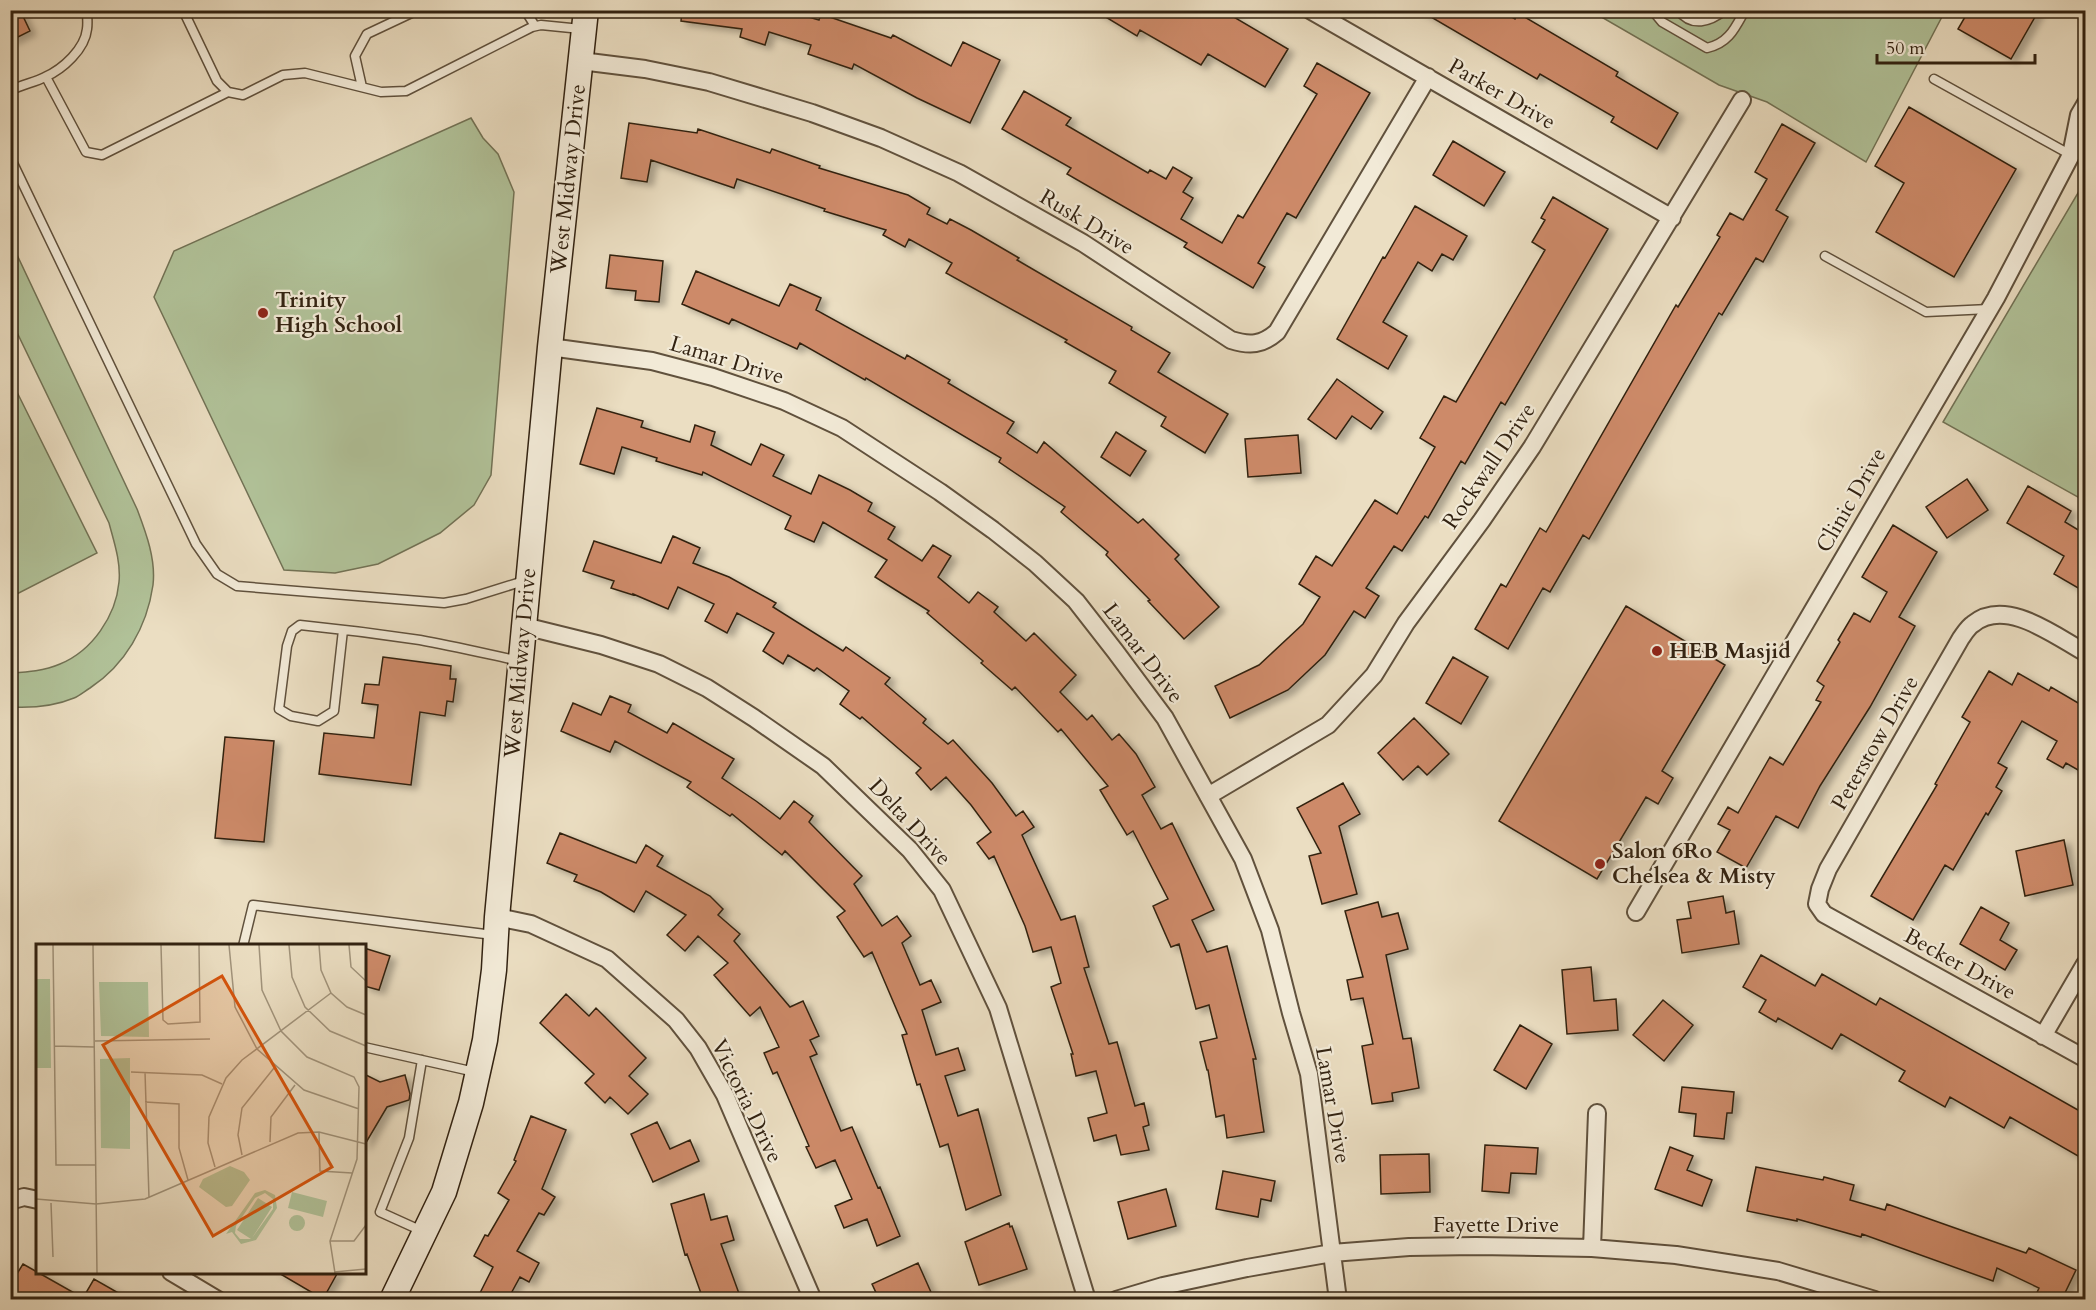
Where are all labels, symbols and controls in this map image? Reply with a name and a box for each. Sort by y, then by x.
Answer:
scale bar [1877,27,2034,65]
text: 50 m [1886,36,1925,61]
street label: Parker Drive [1443,51,1561,137]
street label: West Midway Drive [543,82,593,277]
street label: Rusk Drive [1034,182,1140,262]
place label: Trinity High School [275,285,403,340]
marker: Trinity High School [256,306,270,320]
street label: Lamar Drive [666,328,788,392]
street label: Rockwall Drive [1436,397,1542,535]
street label: Clinic Drive [1809,442,1893,558]
street label: West Midway Drive [497,567,543,760]
street label: Lamar Drive [1095,597,1191,709]
place label: HEB Masjid [1669,636,1791,666]
marker: HEB Masjid [1650,644,1664,658]
street label: Peterstow Drive [1824,670,1926,816]
street label: Delta Drive [862,772,958,872]
place label: Salon 6Ro Chelsea & Misty [1612,836,1776,891]
marker: Salon 6Ro Chelsea & Misty [1593,857,1607,871]
street label: Becker Drive [1899,921,2021,1007]
inset map [36,944,366,1274]
street label: Victoria Drive [704,1034,790,1168]
street label: Lamar Drive [1308,1044,1358,1166]
street label: Fayette Drive [1433,1210,1559,1240]

